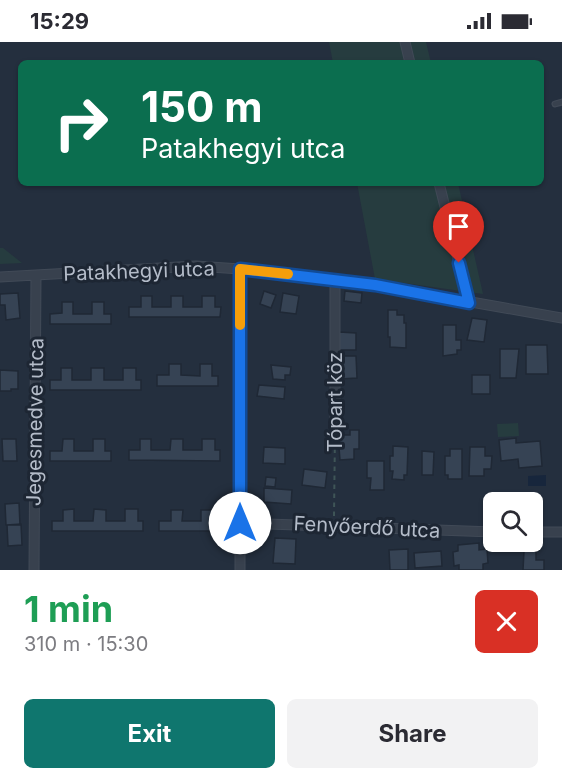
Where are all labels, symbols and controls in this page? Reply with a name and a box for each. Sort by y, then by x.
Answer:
text: 15:29 [30,8,89,34]
text: 150 m [141,81,263,132]
icon: right [42,84,120,162]
text: Patakhegyi utca [141,132,345,165]
pin [433,201,484,263]
icon: arrive [442,210,475,243]
street label: Patakhegyi utca [63,256,215,286]
street label: Jegesmedve utca [22,338,48,506]
street label: Tópart köz [323,352,347,452]
position arrow [208,491,272,555]
map controls [483,492,543,552]
button: search [483,492,543,552]
street label: Fenyőerdő utca [293,511,441,543]
text: 1 min [24,587,113,631]
button: close [475,590,538,653]
text: 310 m · 15:30 [24,632,148,656]
button: Exit [24,699,275,768]
button: Share [287,699,538,768]

